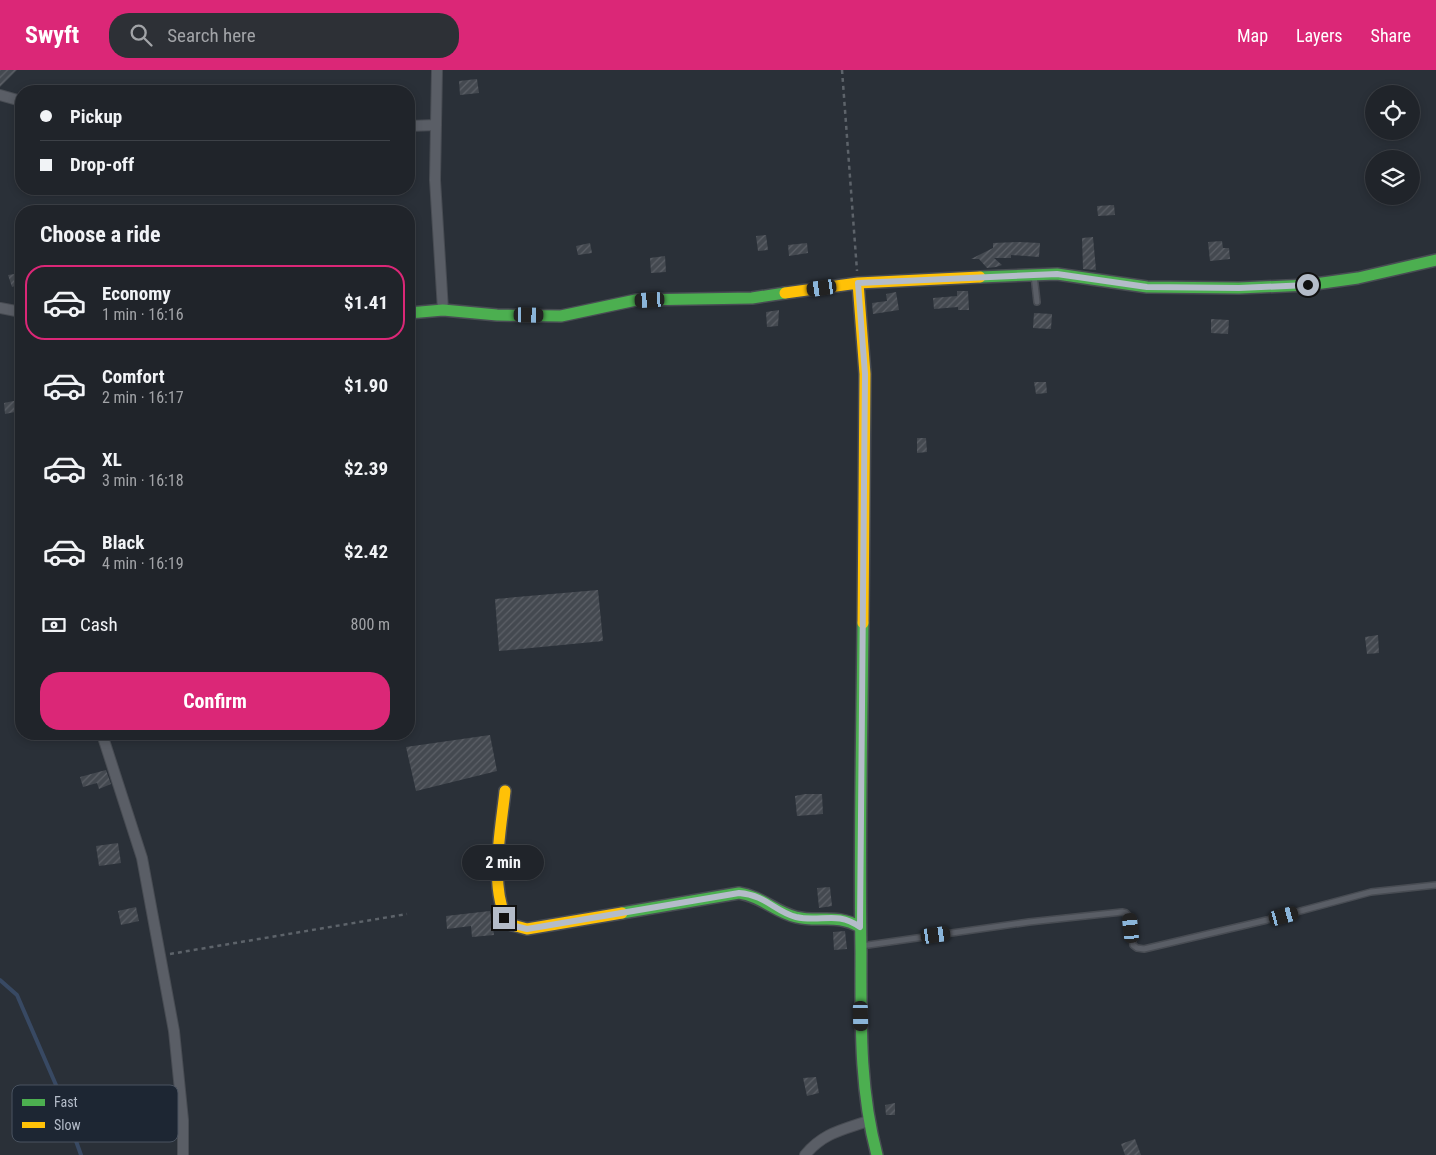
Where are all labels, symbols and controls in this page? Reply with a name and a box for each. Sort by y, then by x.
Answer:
search box [109,13,459,58]
text: Swyft [25,21,79,49]
icon: search [127,21,155,49]
text: Search here [167,24,256,47]
text: Map [1237,25,1268,46]
text: Layers [1296,25,1343,46]
text: Share [1371,25,1411,46]
map controls [1365,85,1420,205]
button: locate [1365,85,1420,140]
text: Pickup [70,105,122,128]
button: layers [1365,150,1420,205]
text: Drop-off [70,153,134,176]
text: Choose a ride [40,222,161,247]
route start [1297,274,1319,296]
car [806,278,837,298]
icon: car [42,280,87,325]
text: Economy [102,282,171,305]
text: $1.41 [344,291,388,314]
car [634,292,665,308]
text: 1 min · 16:16 [102,305,184,324]
car [513,307,544,323]
icon: car [42,363,87,408]
text: Comfort [102,365,165,388]
text: $1.90 [344,374,388,397]
text: 2 min · 16:17 [102,388,184,407]
icon: car [42,446,87,491]
text: XL [102,448,122,471]
text: $2.39 [344,457,388,480]
text: 3 min · 16:18 [102,471,184,490]
icon: car [42,529,87,574]
text: Black [102,531,144,554]
text: $2.42 [344,540,388,563]
text: 4 min · 16:19 [102,554,184,573]
icon: cash [40,611,68,639]
text: Cash [80,613,118,636]
text: 800 m [351,615,390,634]
button: Confirm [40,672,390,730]
callout: 2 min [463,846,545,880]
text: 2 min [485,853,521,872]
car [1267,905,1300,927]
route end [493,907,515,929]
car [1121,912,1140,944]
car [920,925,951,945]
car [853,1001,868,1031]
legend [12,1085,178,1142]
text: Fast [54,1094,78,1110]
text: Slow [54,1117,81,1133]

